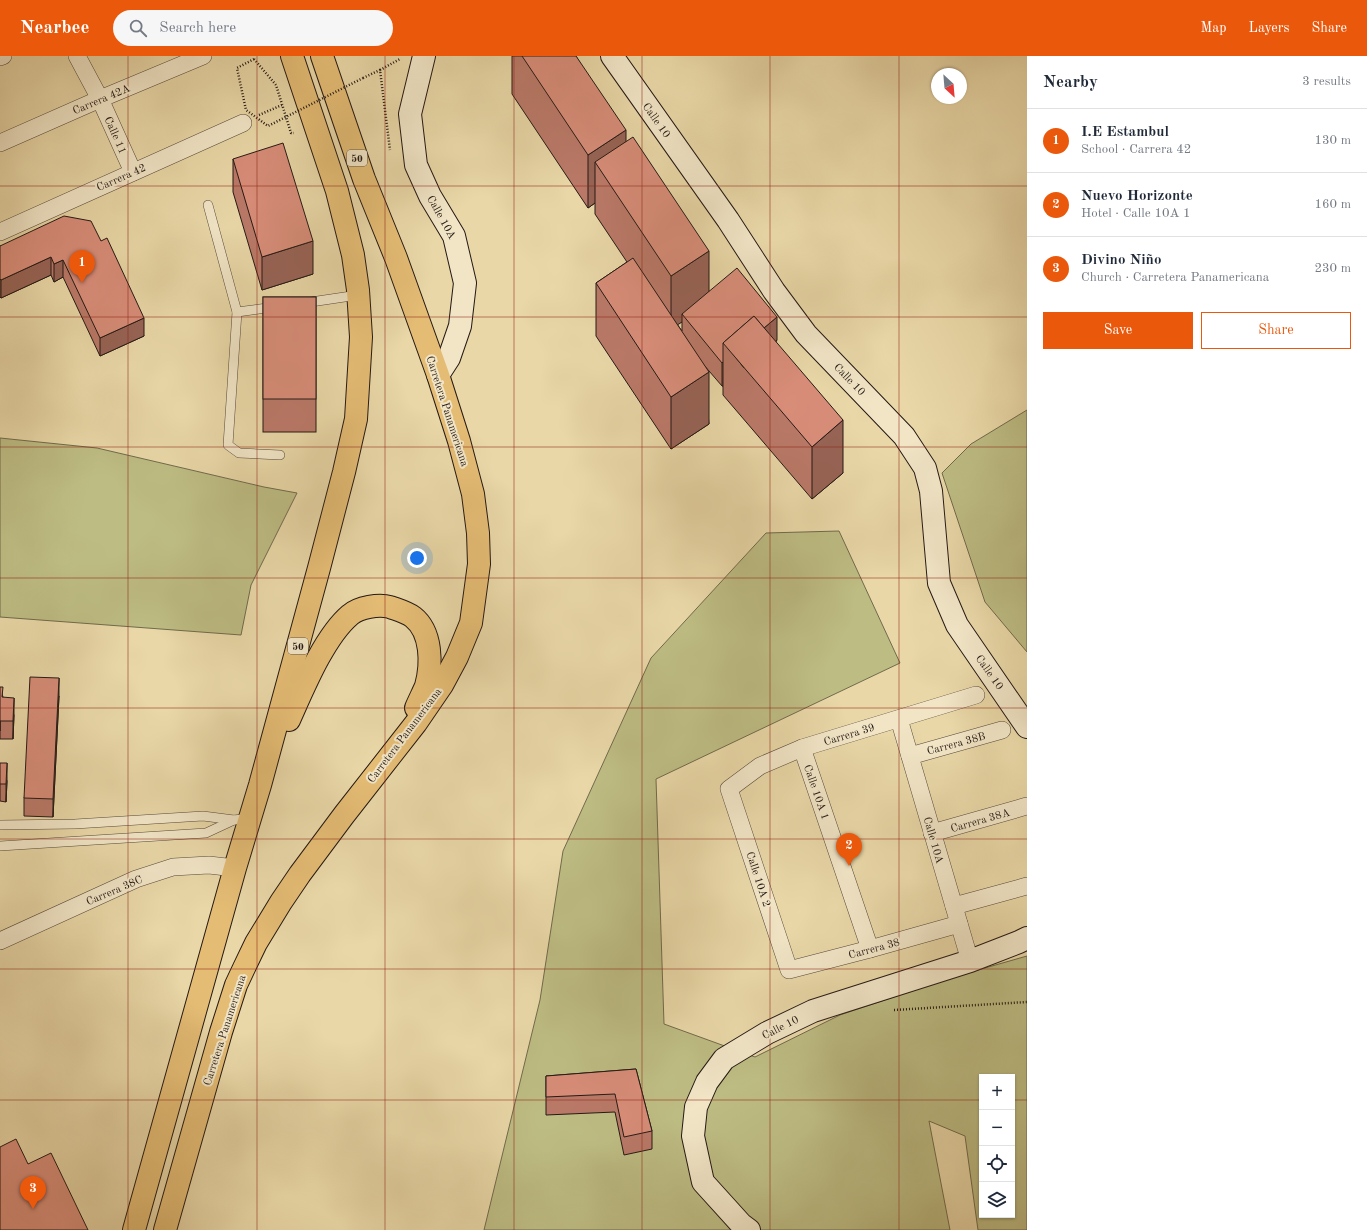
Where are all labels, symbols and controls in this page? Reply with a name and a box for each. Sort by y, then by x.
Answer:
search box [113,10,393,46]
icon: search [127,17,149,39]
text: Nearbee [20,19,89,38]
text: Search here [159,21,236,36]
text: Map [1201,21,1227,35]
text: Layers [1249,21,1290,35]
text: Share [1312,21,1347,35]
north arrow [931,68,967,104]
text: Nearby [1043,74,1098,91]
text: 3 results [1302,75,1351,88]
street label: Carrera 42A [71,83,132,117]
street label: Calle 10 [640,101,672,140]
street label: Calle 11 [102,115,128,156]
text: I.E Estambul [1081,125,1169,140]
text: 1 [1052,134,1060,147]
text: 130 m [1314,134,1351,147]
text: School · Carrera 42 [1081,143,1191,156]
road number: 50 [347,150,367,166]
street label: Carrera 42 [95,163,148,194]
text: Nuevo Horizonte [1081,189,1193,204]
street label: Calle 10A [424,194,457,242]
text: 2 [1052,198,1060,211]
text: 160 m [1314,198,1351,211]
text: Hotel · Calle 10A 1 [1081,207,1191,220]
pin: 1 [69,250,95,283]
text: Divino Niño [1081,253,1162,268]
text: 3 [1052,262,1060,275]
text: 230 m [1314,262,1351,275]
text: Church · Carretera Panamericana [1081,271,1269,284]
button: Save [1043,312,1193,349]
button: Share [1201,312,1351,349]
street label: Carretera Panamericana [423,355,470,469]
street label: Calle 10 [831,362,867,398]
your location [407,548,427,568]
road number: 50 [288,638,308,654]
street label: Calle 10 [973,653,1005,692]
street label: Carretera Panamericana [366,686,445,785]
street label: Carrera 39 [823,722,876,748]
street label: Carrera 38B [926,731,987,758]
street label: Calle 10A 1 [801,764,830,821]
street label: Carrera 38A [950,808,1012,835]
street label: Calle 10A [921,816,945,866]
pin: 2 [836,833,862,866]
street label: Calle 10A 2 [743,850,772,909]
street label: Carrera 38C [85,875,144,908]
street label: Carrera 38 [848,937,901,962]
street label: Carretera Panamericana [202,973,249,1087]
street label: Calle 10 [761,1014,801,1042]
map controls [979,1074,1015,1218]
button: + [979,1074,1015,1110]
button: − [979,1110,1015,1146]
button: locate [979,1146,1015,1182]
pin: 3 [20,1176,46,1209]
button: layers [979,1182,1015,1218]

